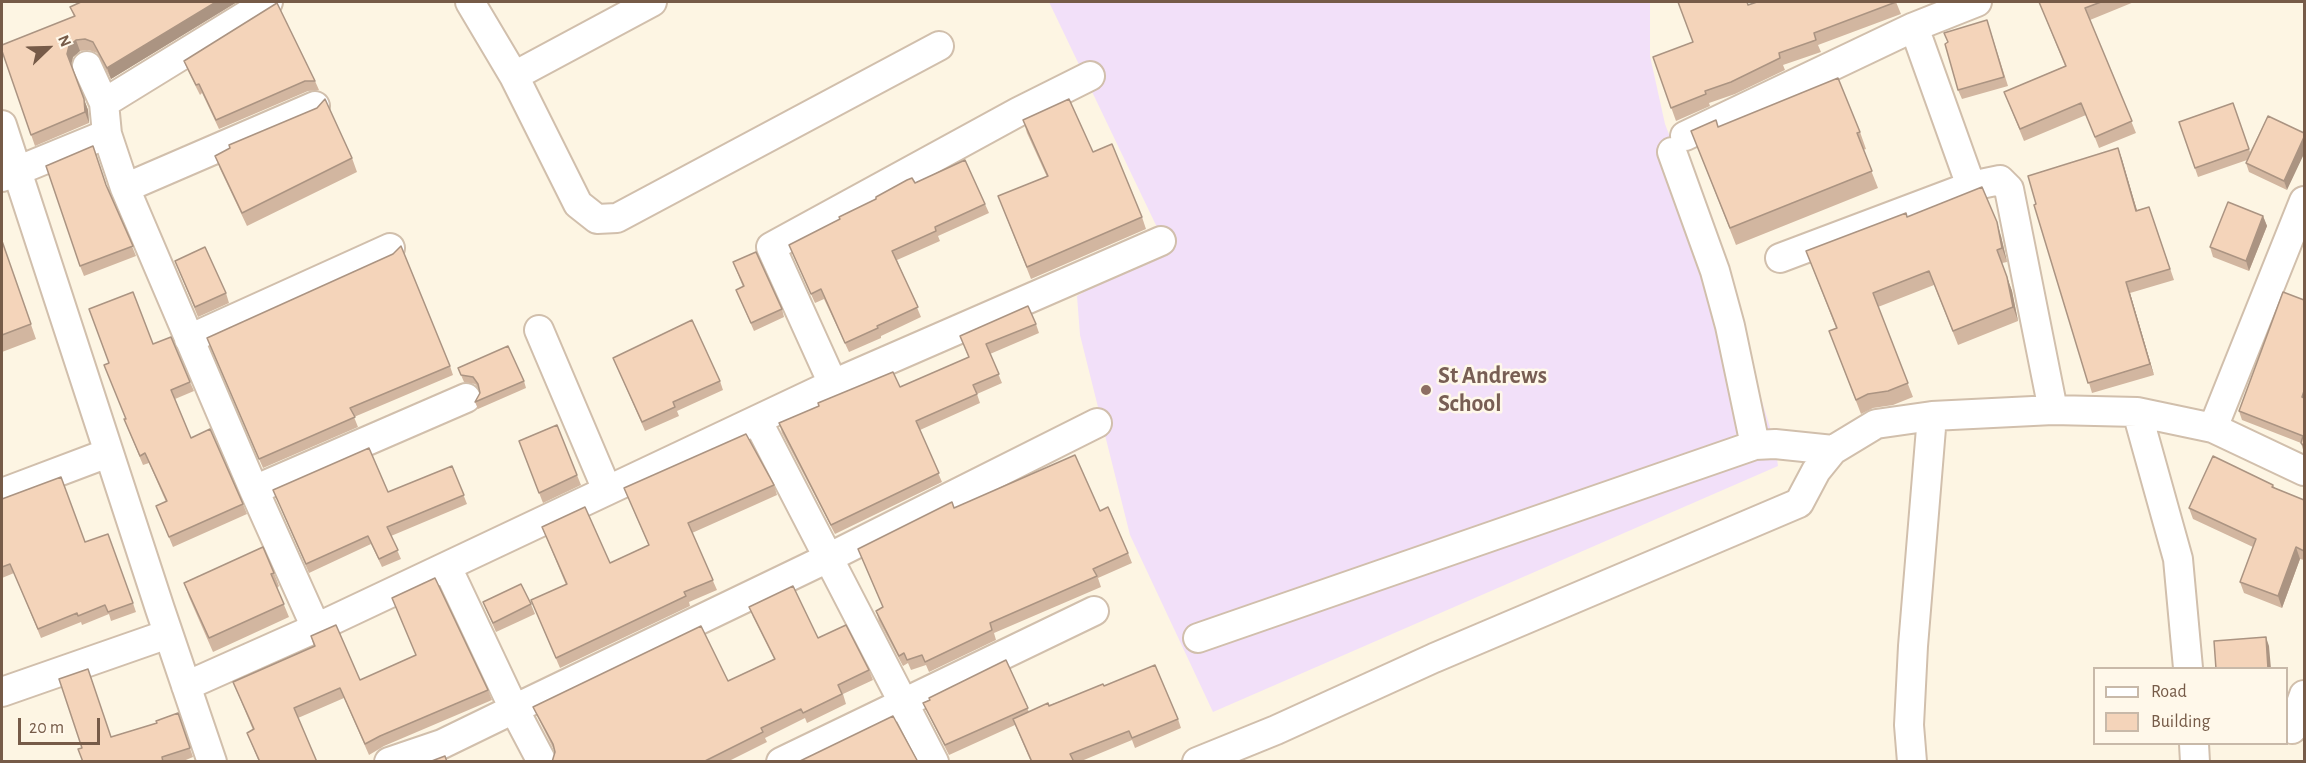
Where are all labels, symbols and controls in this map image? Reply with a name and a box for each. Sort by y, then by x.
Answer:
north arrow [18,18,78,78]
text: N [55,33,74,49]
place label: St Andrews School [1438,362,1547,418]
marker: St Andrews School [1419,383,1433,397]
legend [2093,667,2288,745]
text: Road [2151,683,2187,701]
scale bar [21,706,104,744]
text: Building [2151,713,2210,731]
text: 20 m [29,719,64,737]

